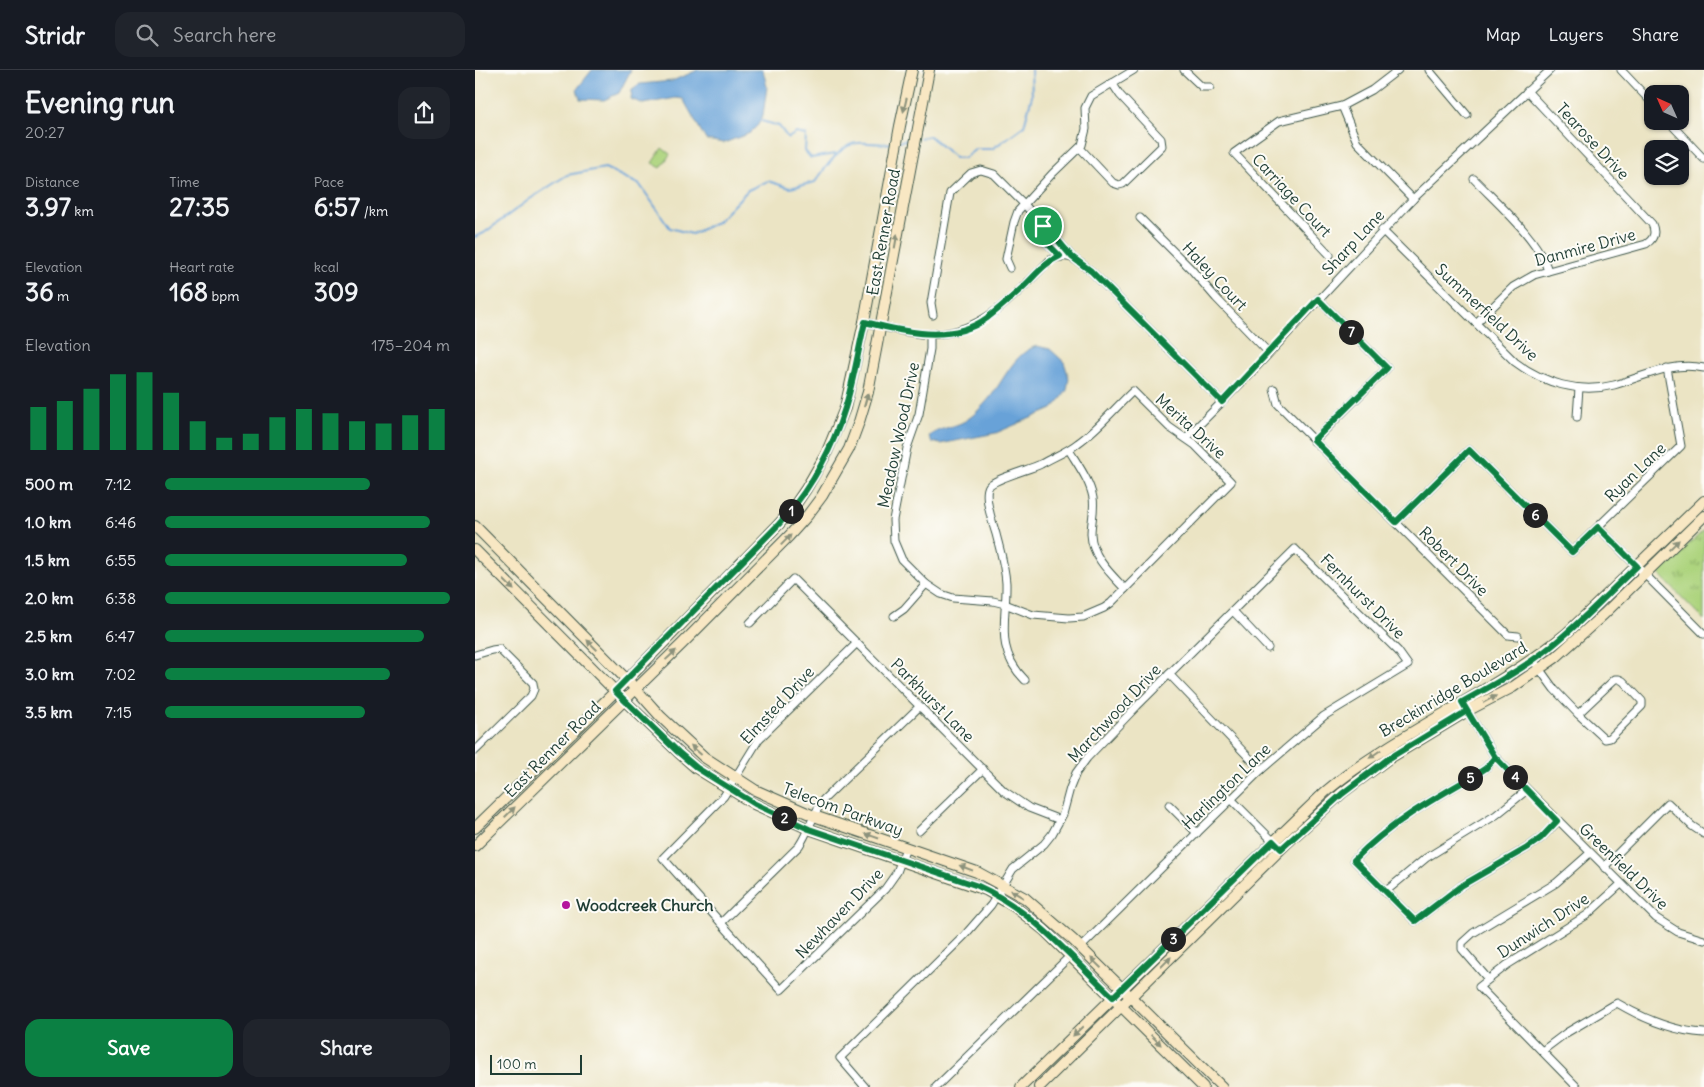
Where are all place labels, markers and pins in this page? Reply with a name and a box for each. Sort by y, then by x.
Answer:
pin [1022,205,1064,247]
pin: 7 [1339,320,1363,344]
pin: 1 [779,498,803,524]
pin: 6 [1523,502,1547,528]
pin: 4 [1503,764,1527,790]
pin: 5 [1457,766,1483,790]
pin: 2 [771,806,797,830]
place label: Woodcreek Church [576,895,714,915]
marker: Woodcreek Church [560,899,572,911]
pin: 3 [1161,926,1185,952]

